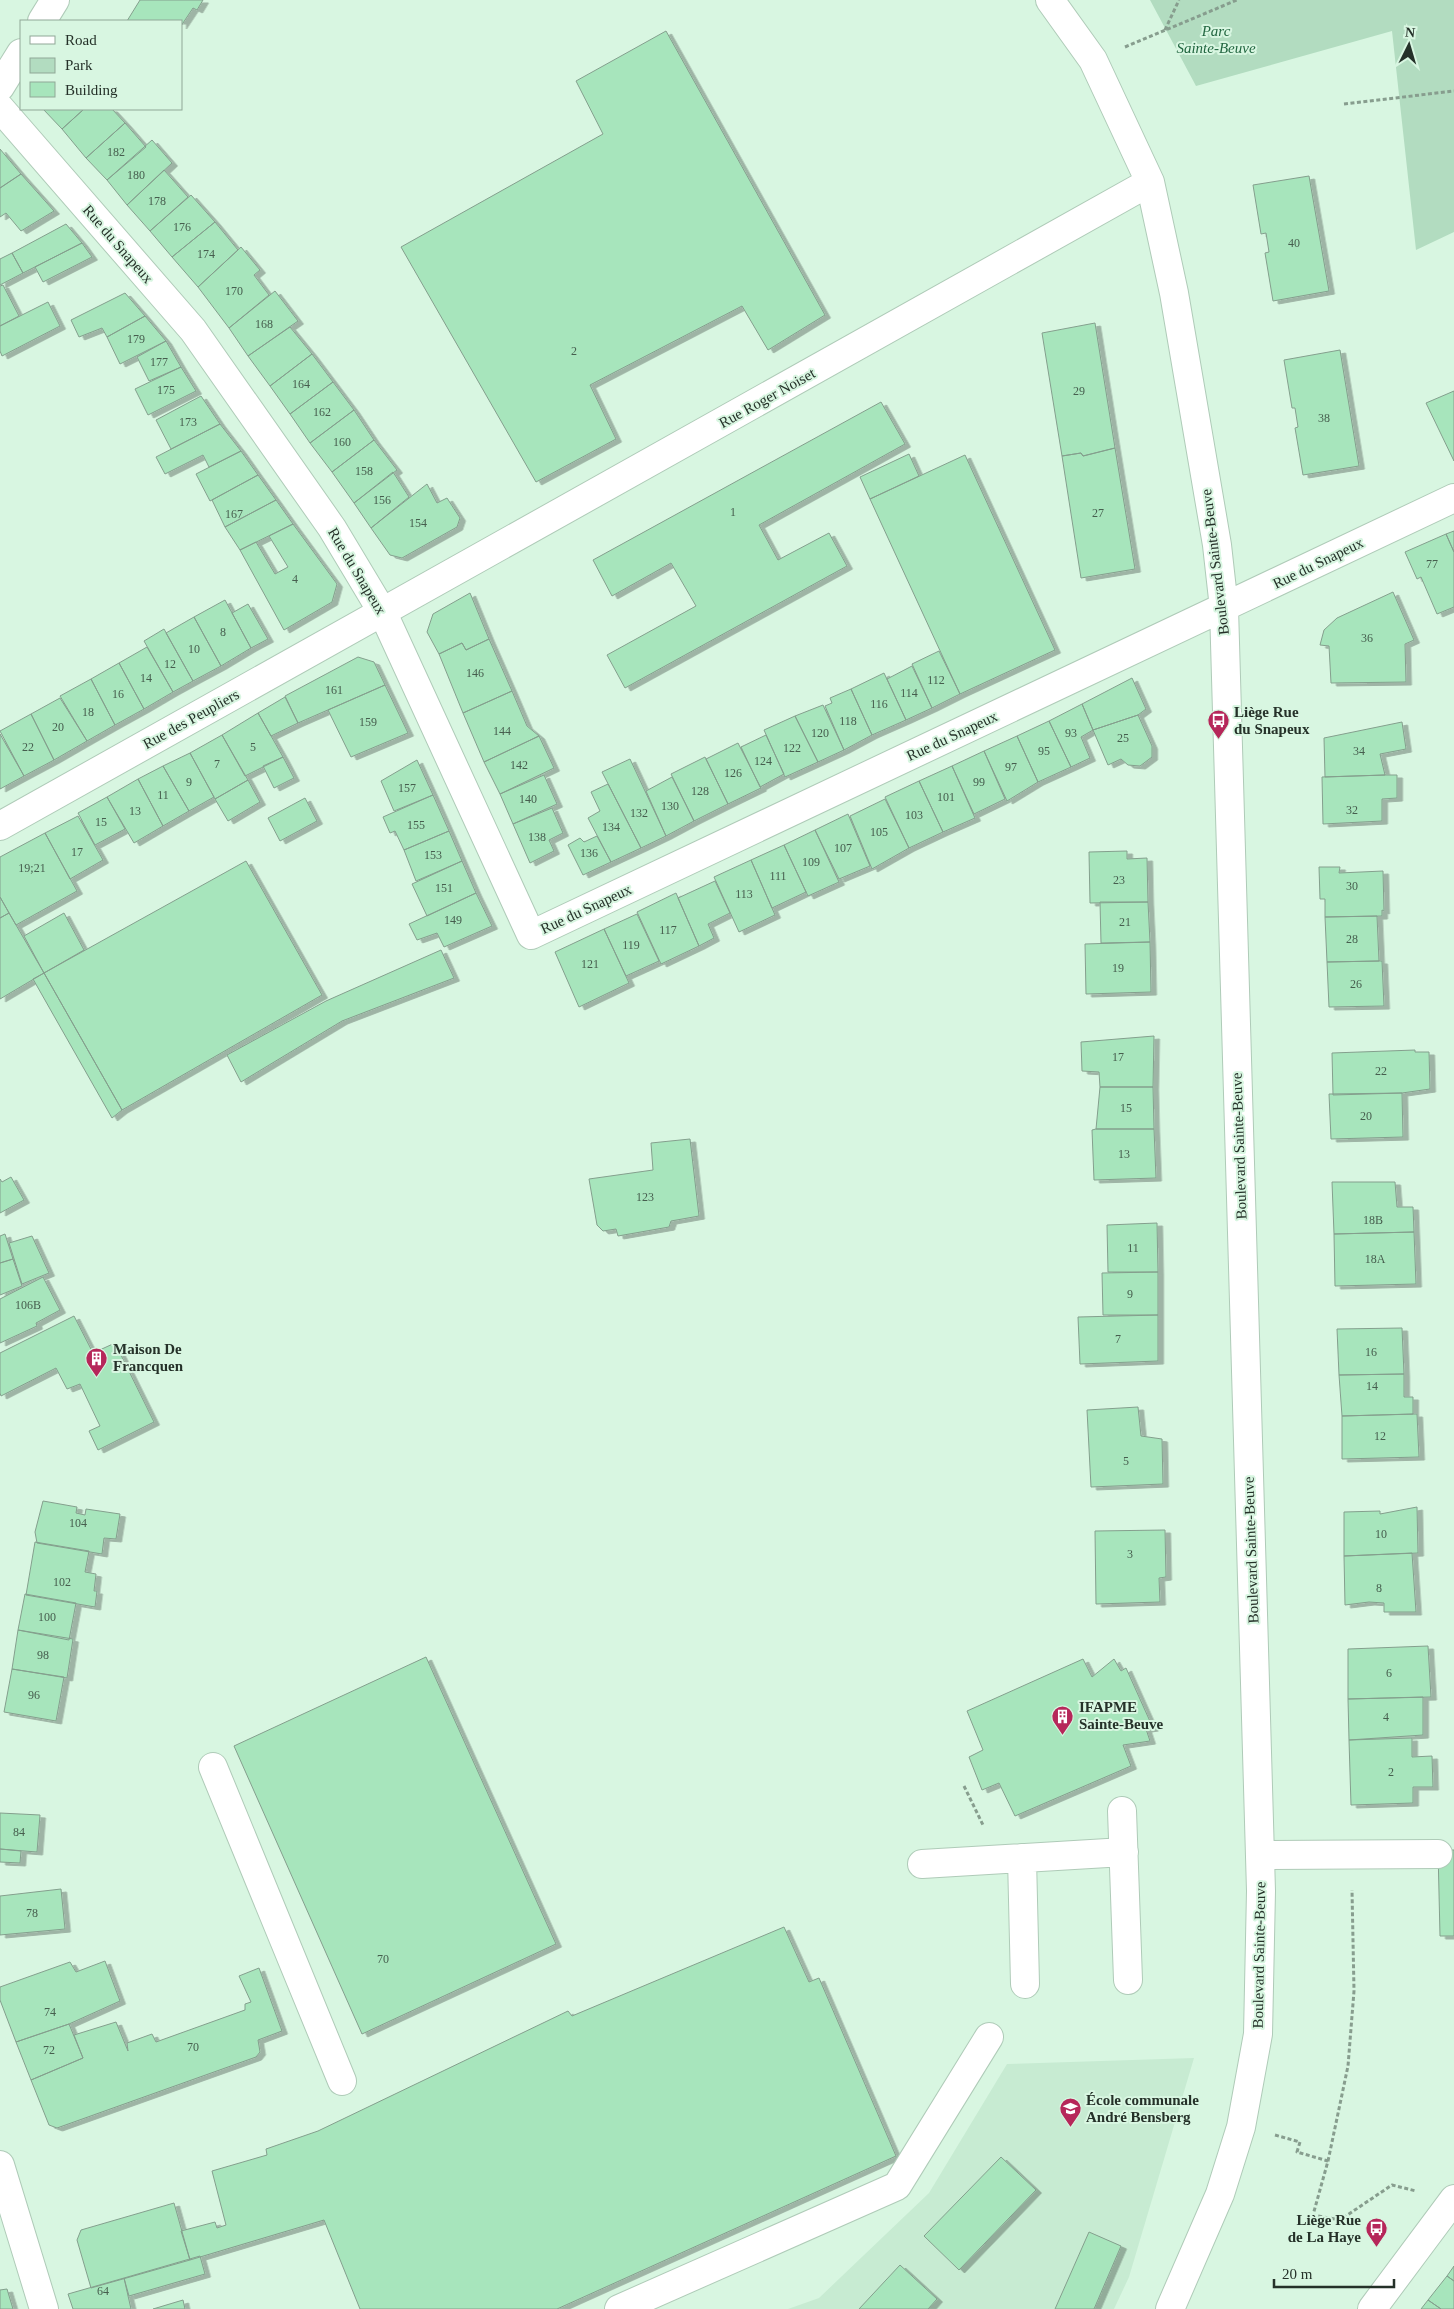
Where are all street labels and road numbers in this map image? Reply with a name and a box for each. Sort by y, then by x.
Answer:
street label: Rue du Snapeux [80,202,157,287]
street label: Rue Roger Noiset [716,365,819,431]
street label: Boulevard Sainte-Beuve [1198,488,1232,636]
street label: Rue du Snapeux [325,525,389,618]
street label: Rue du Snapeux [1270,534,1366,592]
street label: Rue des Peupliers [140,686,242,752]
street label: Rue du Snapeux [904,708,1000,764]
street label: Rue du Snapeux [538,881,634,937]
street label: Boulevard Sainte-Beuve [1228,1072,1250,1220]
street label: Boulevard Sainte-Beuve [1240,1476,1262,1624]
street label: Boulevard Sainte-Beuve [1250,1881,1268,2029]

